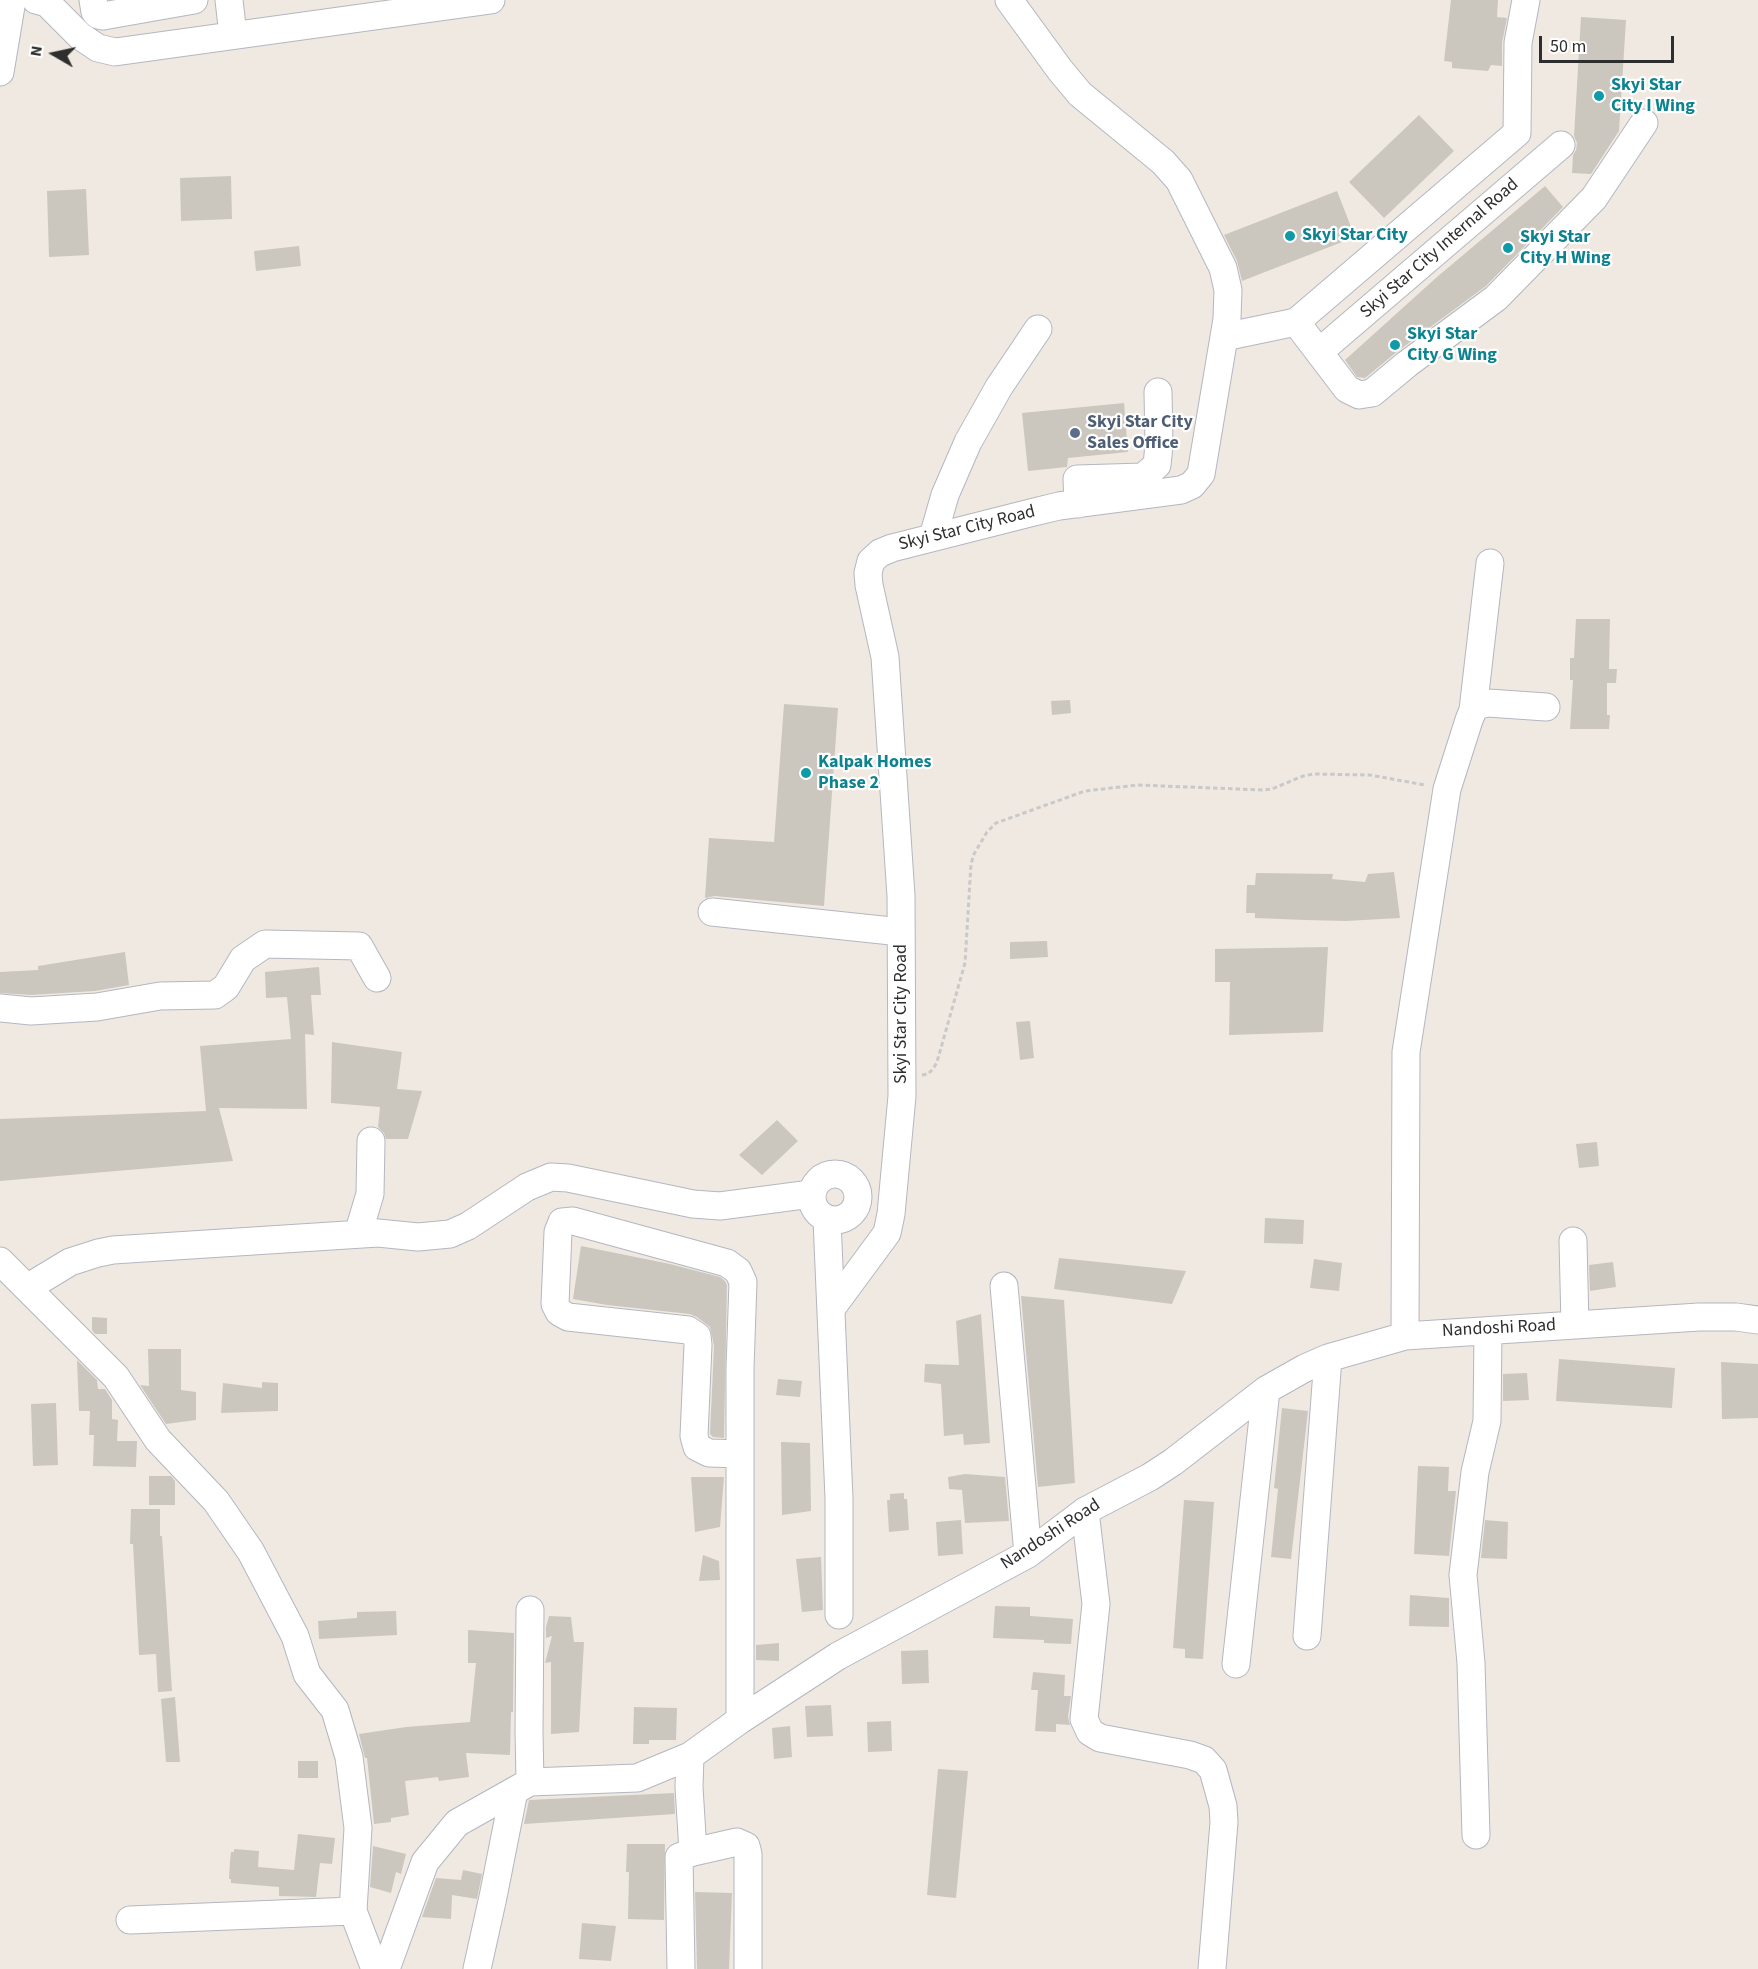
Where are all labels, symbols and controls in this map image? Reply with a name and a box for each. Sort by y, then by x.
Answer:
north arrow [24,24,84,84]
scale bar [1542,24,1677,62]
text: 50 m [1550,34,1586,59]
text: N [25,44,48,58]
place label: Skyi Star City I Wing [1611,75,1695,118]
marker: Skyi Star City I Wing [1592,89,1606,103]
street label: Skyi Star City Internal Road [1356,174,1524,324]
place label: Skyi Star City [1302,225,1408,247]
place label: Skyi Star City H Wing [1520,227,1611,270]
marker: Skyi Star City [1283,229,1297,243]
marker: Skyi Star City H Wing [1501,241,1515,255]
place label: Skyi Star City G Wing [1407,324,1497,366]
marker: Skyi Star City G Wing [1388,338,1402,352]
place label: Skyi Star City Sales Office [1087,412,1193,454]
marker: Skyi Star City Sales Office [1068,426,1082,440]
street label: Skyi Star City Road [896,502,1038,556]
place label: Kalpak Homes Phase 2 [818,752,932,795]
marker: Kalpak Homes Phase 2 [799,766,813,780]
street label: Skyi Star City Road [891,944,913,1084]
street label: Nandoshi Road [1441,1315,1557,1343]
street label: Nandoshi Road [997,1495,1105,1575]

